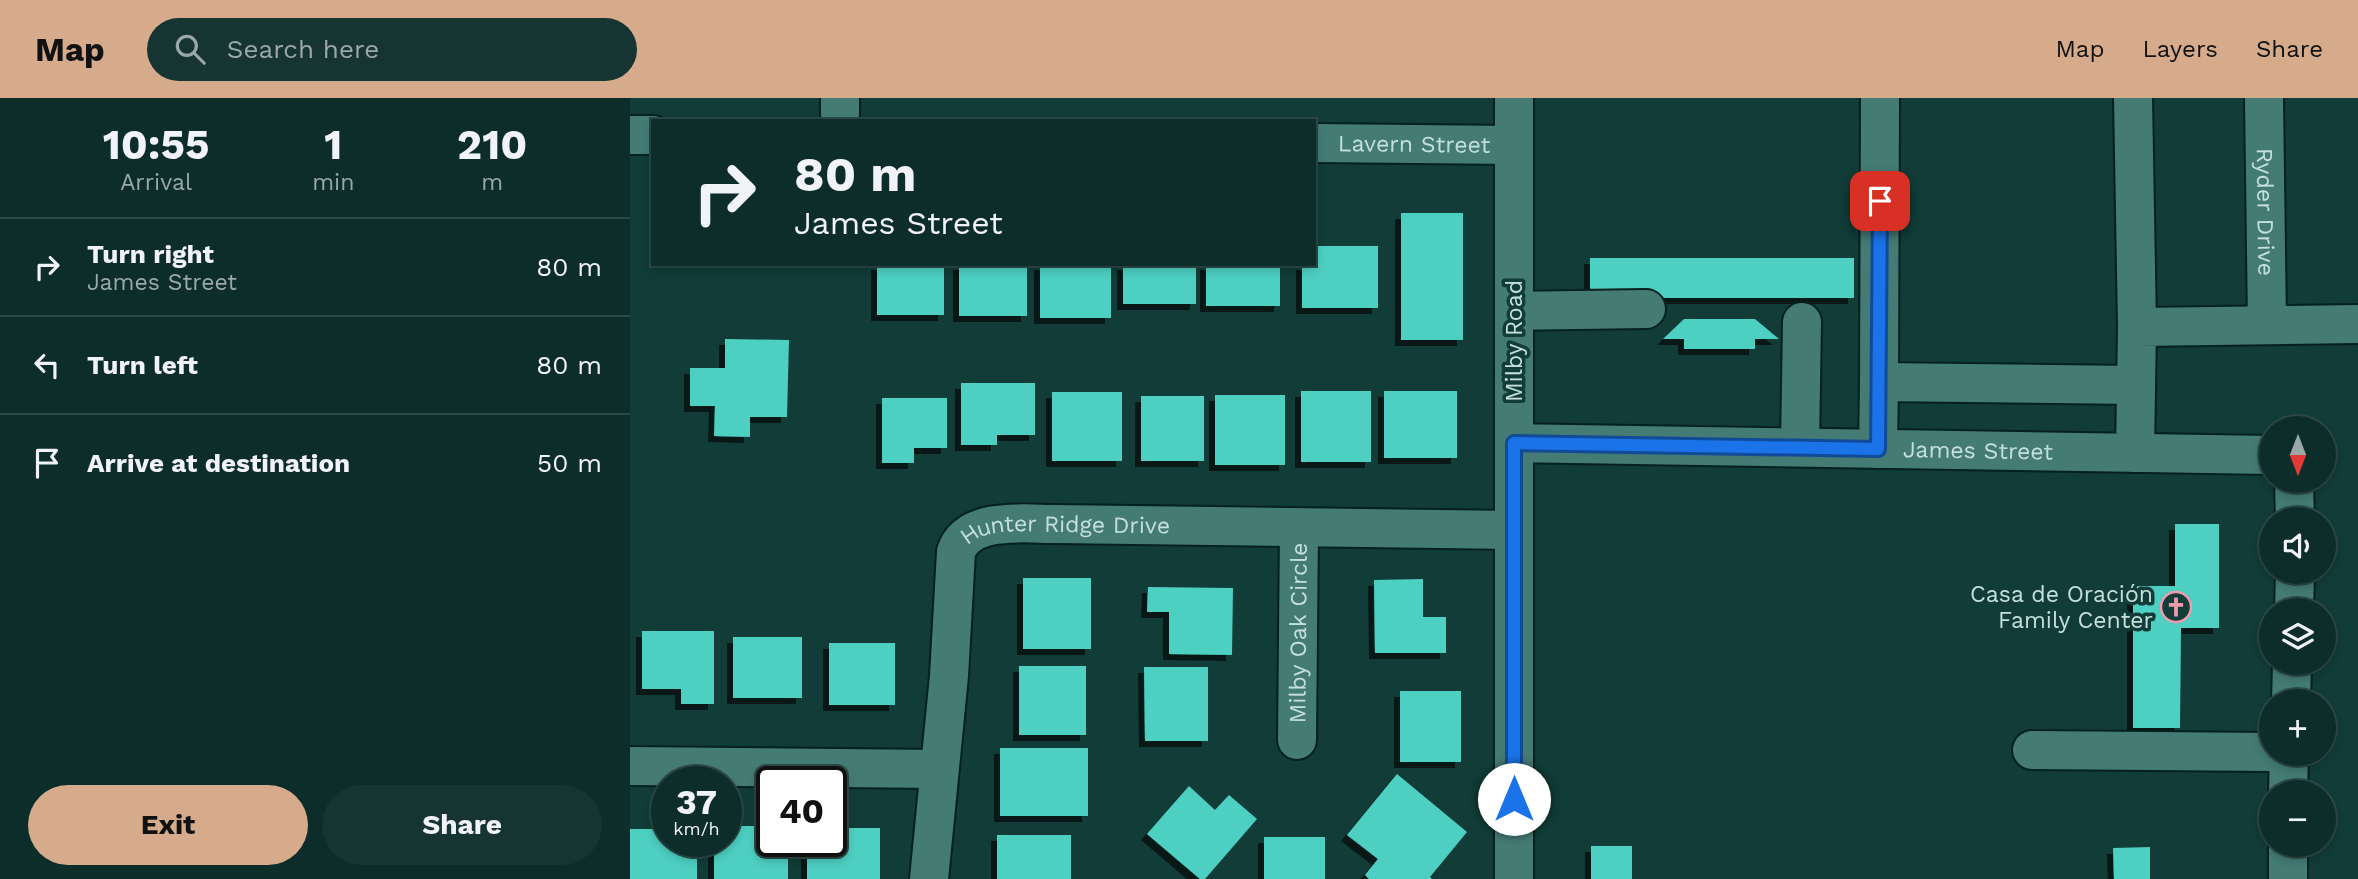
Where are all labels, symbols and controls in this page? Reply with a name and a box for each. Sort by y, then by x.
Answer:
search box [147,18,637,81]
text: Map [35,30,105,69]
icon: search [171,30,209,68]
text: Search here [227,34,379,64]
text: Map [2056,35,2104,63]
text: Layers [2142,35,2218,63]
text: Share [2256,35,2323,63]
text: 10:55 [103,120,209,169]
text: 1 [324,120,342,169]
text: 210 [457,120,527,169]
street label: Lavern Street [1338,130,1491,159]
text: 80 m [794,145,916,203]
icon: right [679,147,770,238]
street label: Ryder Drive [2251,148,2279,276]
text: Arrival [120,169,192,196]
text: min [312,169,354,196]
text: m [481,169,503,196]
pin [1850,171,1910,231]
icon: arrive [1861,182,1899,220]
text: James Street [794,204,1003,242]
text: Turn right [87,239,214,269]
icon: right [28,248,66,286]
text: 80 m [536,252,602,282]
text: James Street [87,269,237,296]
street label: Milby Road [1501,280,1528,402]
icon: left [28,346,66,384]
text: Turn left [87,350,198,380]
text: 80 m [536,350,602,380]
north arrow [2259,416,2336,494]
map controls [2259,416,2336,857]
street label: James Street [1903,436,2054,466]
icon: arrive [28,444,66,482]
text: Arrive at destination [87,448,350,478]
text: 50 m [537,448,602,478]
button: sound [2259,507,2336,584]
street label: Hunter Ridge Drive [955,510,1170,550]
street label: Milby Oak Circle [1284,542,1313,724]
place label: Casa de Oración Family Center [1970,581,2153,634]
church icon: Casa de Oración Family Center [2159,590,2193,624]
button: layers [2259,598,2336,675]
button: + [2259,689,2336,766]
position arrow [1477,762,1551,836]
speed limit sign: 40 [756,766,847,857]
button: − [2259,780,2336,857]
text: 37 [676,781,717,823]
button: Exit [28,785,308,865]
button: Share [322,785,602,865]
text: km/h [673,818,720,839]

